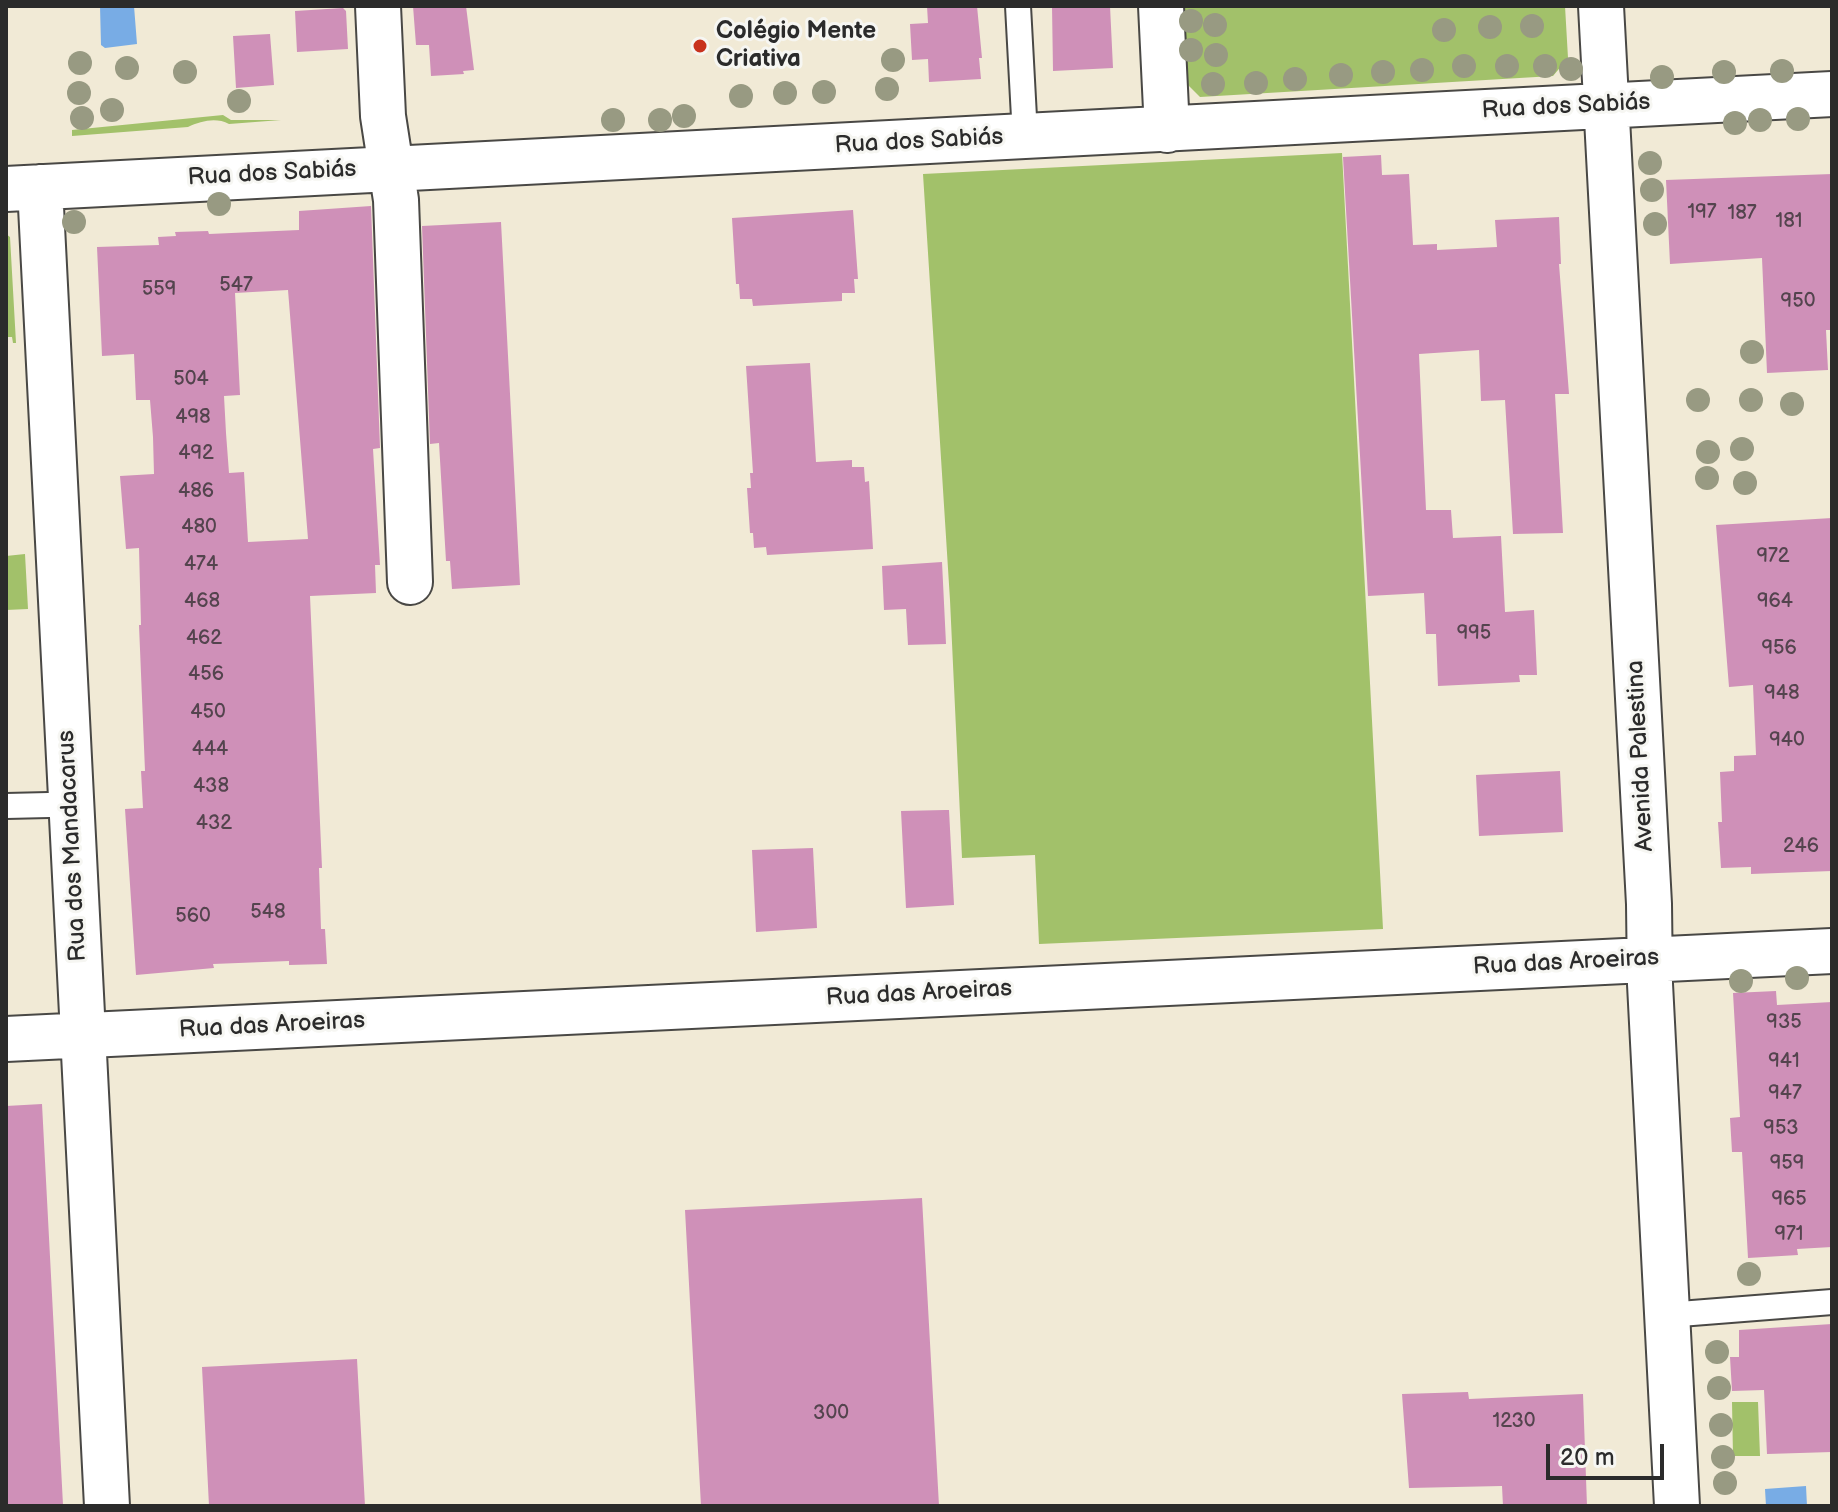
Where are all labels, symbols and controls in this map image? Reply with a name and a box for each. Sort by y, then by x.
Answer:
place label: Colégio Mente Criativa [716,18,876,74]
marker: Colégio Mente Criativa [691,37,709,55]
street label: Rua dos Sabiás [1481,88,1651,126]
street label: Rua dos Sabiás [834,123,1004,161]
street label: Rua dos Sabiás [187,155,357,193]
house number: 197 [1687,201,1717,225]
house number: 187 [1727,202,1757,226]
house number: 181 [1775,210,1803,234]
house number: 547 [219,274,253,298]
house number: 559 [142,278,176,302]
house number: 950 [1781,290,1815,314]
house number: 504 [173,368,209,392]
house number: 498 [175,406,211,430]
house number: 492 [178,442,214,466]
house number: 486 [178,480,214,504]
house number: 480 [181,516,217,540]
house number: 972 [1756,545,1790,569]
house number: 474 [184,553,218,577]
house number: 468 [184,590,220,614]
house number: 964 [1757,590,1793,614]
house number: 995 [1457,622,1491,646]
house number: 462 [186,627,222,651]
house number: 956 [1761,637,1797,661]
street label: Avenida Palestina [1622,660,1660,852]
house number: 456 [188,663,224,687]
house number: 948 [1764,682,1800,706]
house number: 450 [190,701,226,725]
house number: 940 [1769,729,1805,753]
street label: Rua dos Mandacarus [53,730,93,962]
house number: 444 [192,738,228,762]
house number: 438 [193,775,229,799]
house number: 432 [196,812,232,836]
house number: 246 [1783,835,1819,859]
house number: 548 [250,901,286,925]
house number: 560 [175,905,211,929]
street label: Rua das Aroeiras [1472,944,1660,982]
street label: Rua das Aroeiras [825,975,1013,1013]
street label: Rua das Aroeiras [178,1007,366,1045]
house number: 935 [1766,1011,1802,1035]
house number: 941 [1768,1050,1800,1074]
house number: 947 [1768,1082,1802,1106]
house number: 953 [1763,1117,1799,1141]
house number: 959 [1770,1152,1804,1176]
house number: 965 [1771,1188,1807,1212]
house number: 971 [1774,1223,1804,1247]
house number: 300 [813,1402,849,1426]
house number: 1230 [1492,1410,1536,1434]
scale bar [1550,1428,1668,1478]
text: 20 m [1560,1443,1615,1472]

